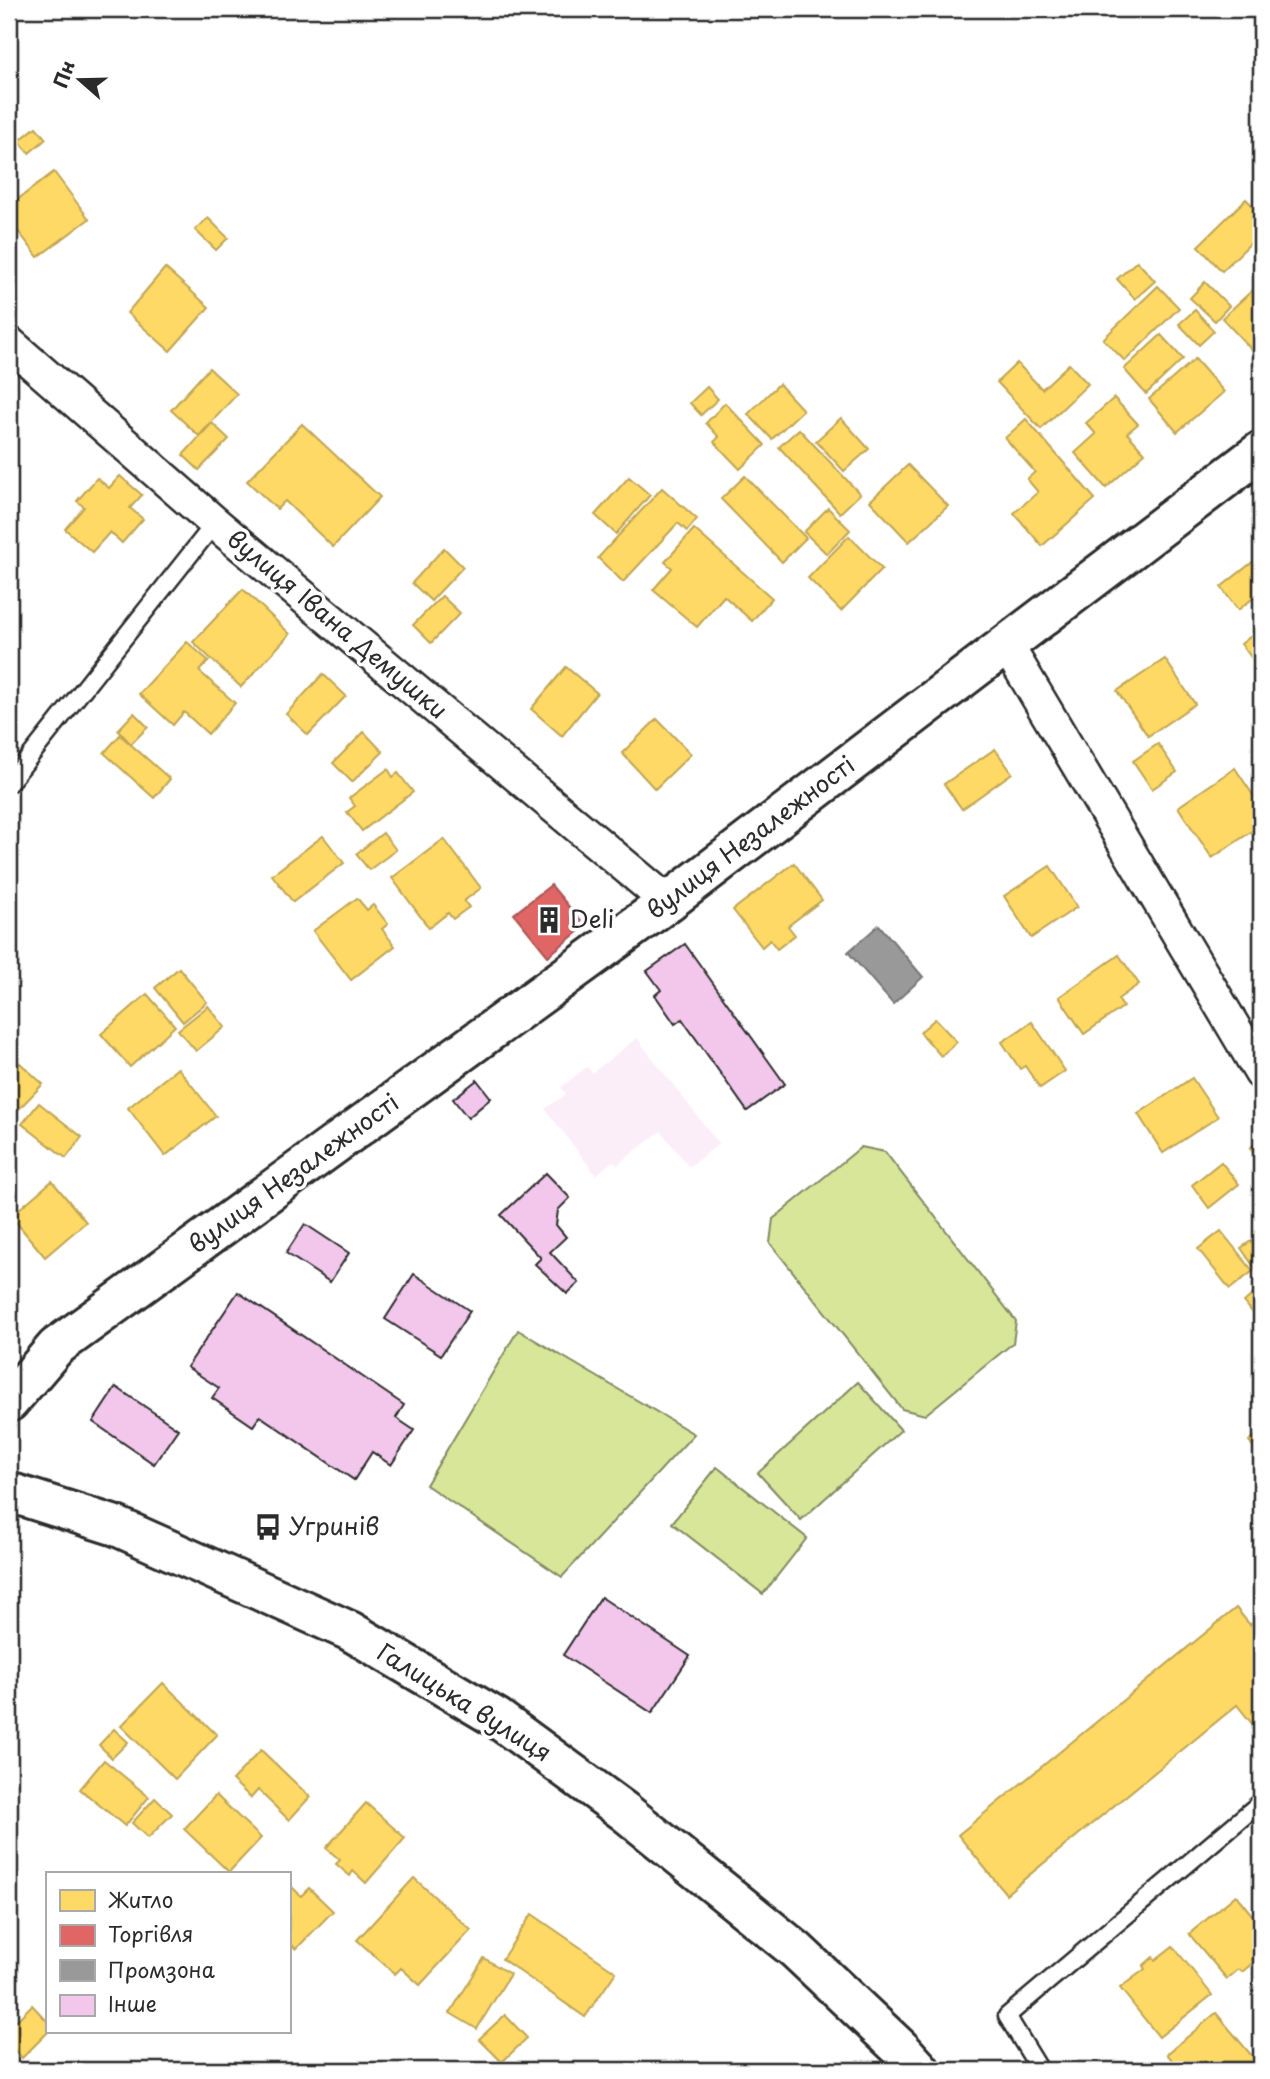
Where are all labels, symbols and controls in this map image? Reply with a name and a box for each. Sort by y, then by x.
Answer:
north arrow [46,46,116,116]
text: Пн [45,56,81,92]
street label: вулиця Івана Демушки [220,520,456,727]
street label: вулиця Незалежності [638,746,861,927]
place label: Deli [570,900,614,936]
building icon: Deli [534,905,564,935]
street label: вулиця Незалежності [180,1084,405,1261]
place label: Угринів [289,1507,379,1543]
bus stop icon: Угринів [253,1512,283,1542]
street label: Галицька вулиця [371,1633,559,1769]
legend [46,1872,290,2034]
text: Житло [108,1883,173,1915]
text: Торгівля [108,1917,193,1949]
text: Промзона [108,1953,215,1985]
text: Інше [108,1987,157,2019]

